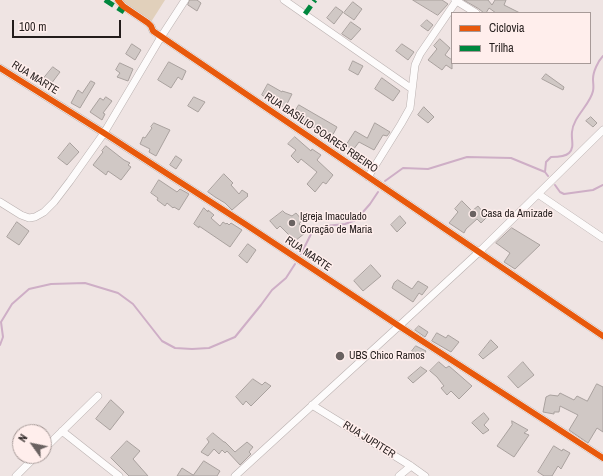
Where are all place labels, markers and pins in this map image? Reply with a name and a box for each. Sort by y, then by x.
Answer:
place label: Casa da Amizade [481,207,553,221]
marker: Casa da Amizade [468,209,478,219]
place label: Igreja Imaculado Coração de Maria [300,210,372,236]
marker: Igreja Imaculado Coração de Maria [287,218,297,228]
place label: UBS Chico Ramos [349,349,425,363]
marker: UBS Chico Ramos [334,350,346,362]

